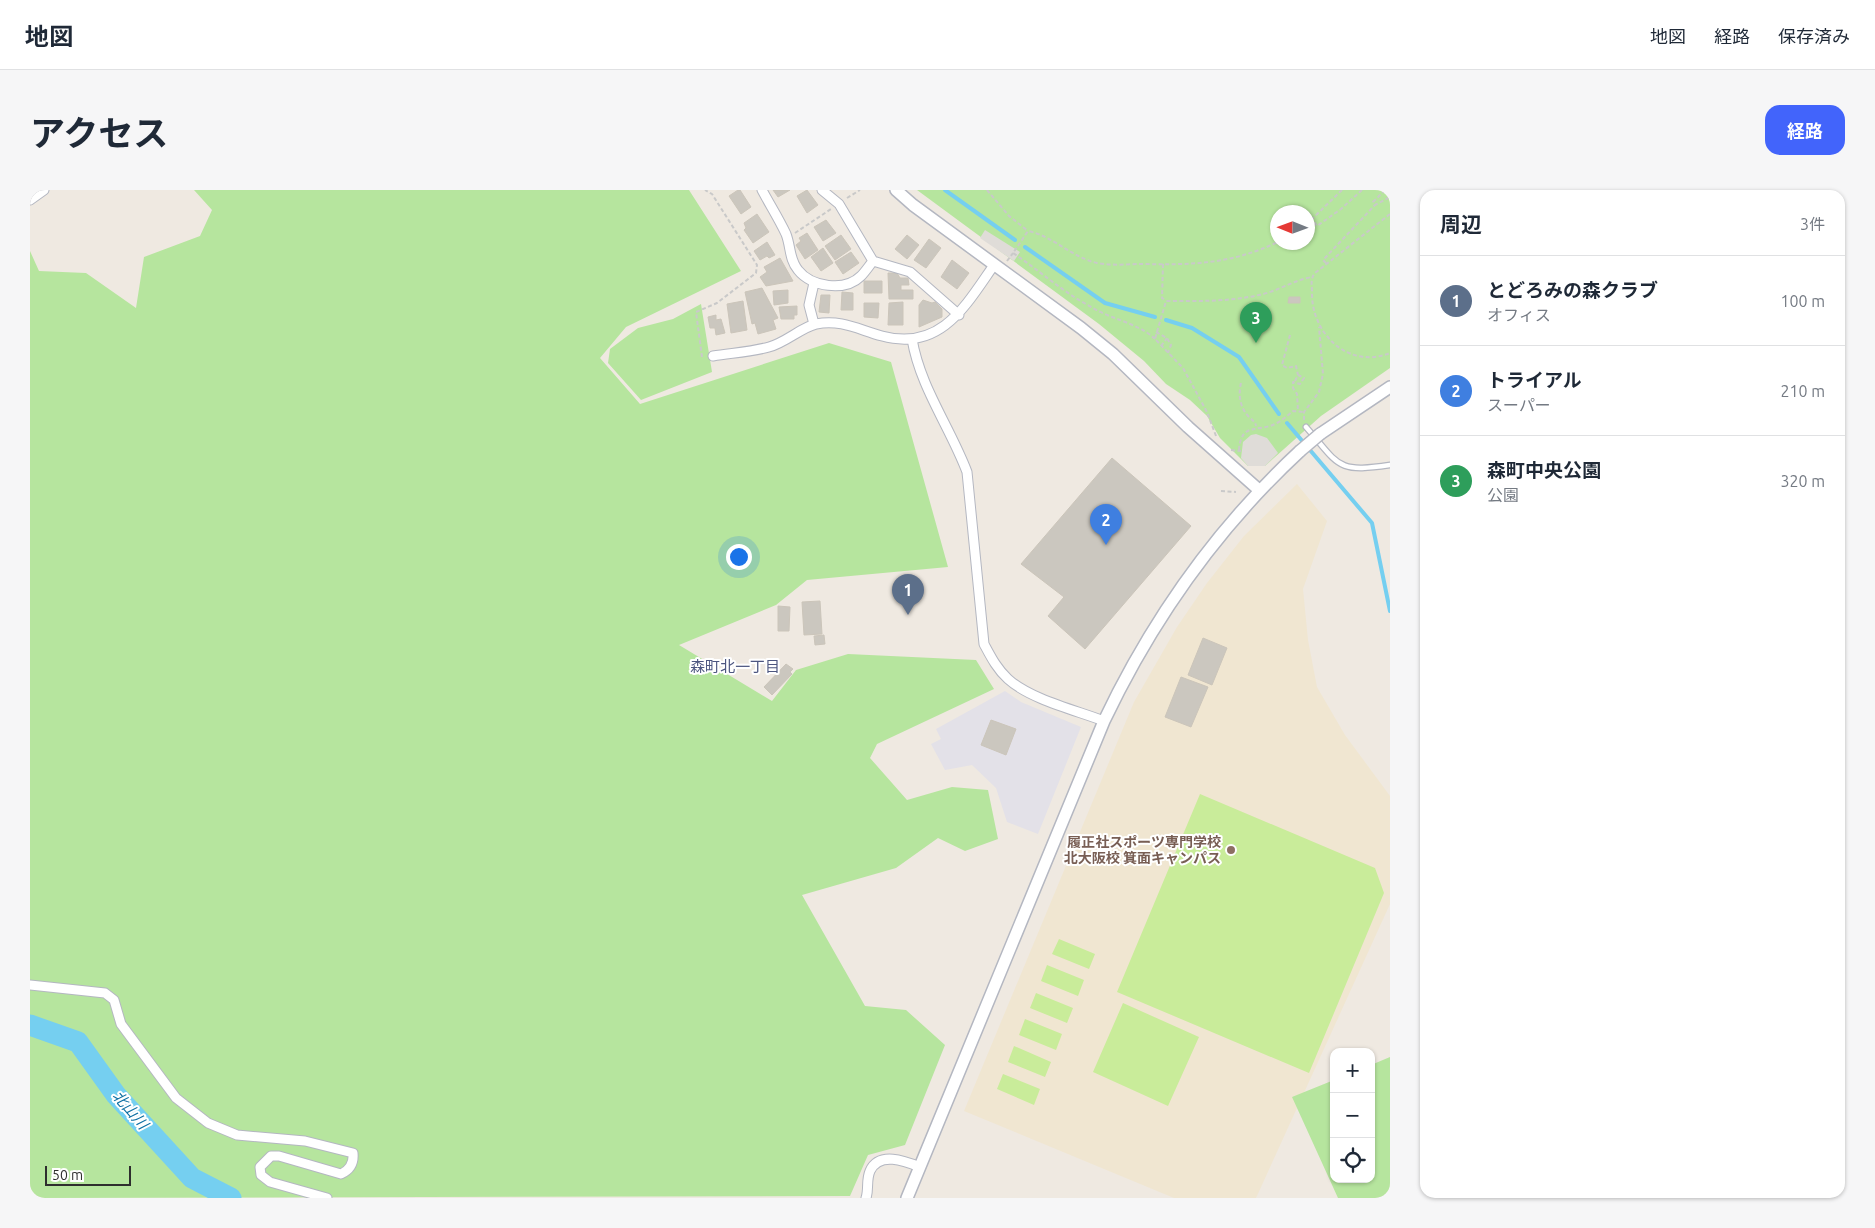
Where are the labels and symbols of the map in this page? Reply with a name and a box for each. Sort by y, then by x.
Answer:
north arrow [1270,205,1315,250]
pin: 3 [1240,302,1272,343]
pin: 2 [1090,504,1122,545]
your location [726,544,752,570]
pin: 1 [892,574,924,615]
district label: 森町北一丁目 [690,658,780,675]
place label: 履正社スポーツ専門学校 北大阪校 箕面キャンパス [1064,834,1221,866]
marker: 履正社スポーツ専門学校 北大阪校 箕面キャンパス [1225,844,1237,856]
water label: 北山川 [109,1087,153,1134]
scale bar [45,1163,131,1186]

